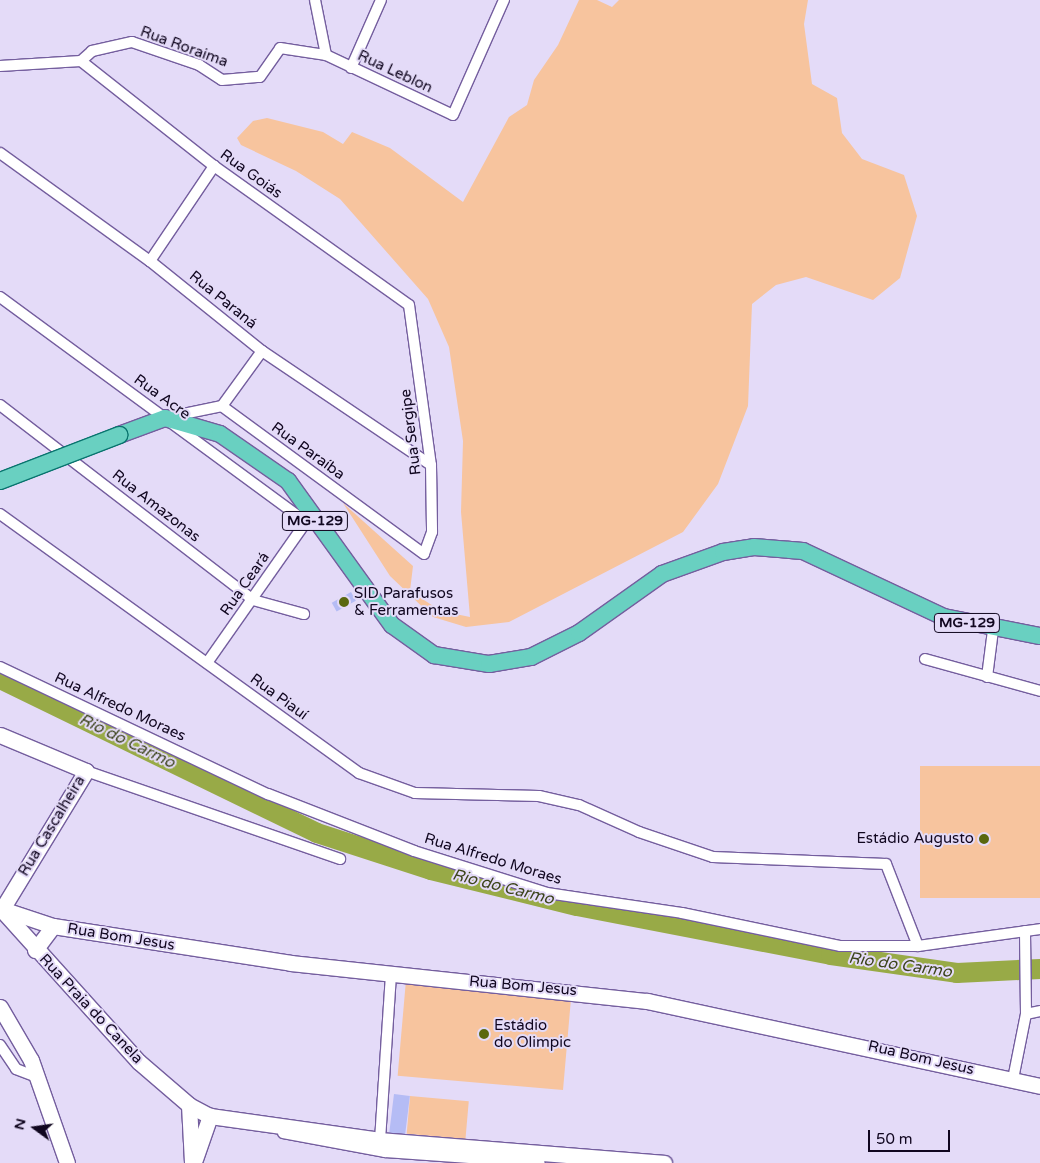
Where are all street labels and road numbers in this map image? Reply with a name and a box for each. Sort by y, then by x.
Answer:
street label: Rua Roraima [138,23,230,71]
street label: Rua Leblon [355,47,435,97]
street label: Rua Goiás [217,146,285,202]
street label: Rua Paraná [185,267,261,333]
street label: Rua Acre [130,371,194,423]
street label: Rua Sergipe [397,388,425,476]
street label: Rua Paraíba [268,418,348,484]
street label: Rua Amazonas [108,466,204,546]
road number: MG-129 [281,510,349,532]
street label: Rua Ceará [217,549,273,619]
road number: MG-129 [933,612,1001,634]
street label: Rua Alfredo Moraes [52,669,188,745]
street label: Rua Piauí [247,670,311,724]
street label: Rua Cascalheira [15,773,89,879]
street label: Rua Alfredo Moraes [422,830,564,888]
street label: Rua Bom Jesus [66,920,176,954]
street label: Rua Praia do Canela [35,950,147,1068]
street label: Rua Bom Jesus [468,972,578,1000]
street label: Rua Bom Jesus [866,1037,976,1079]

